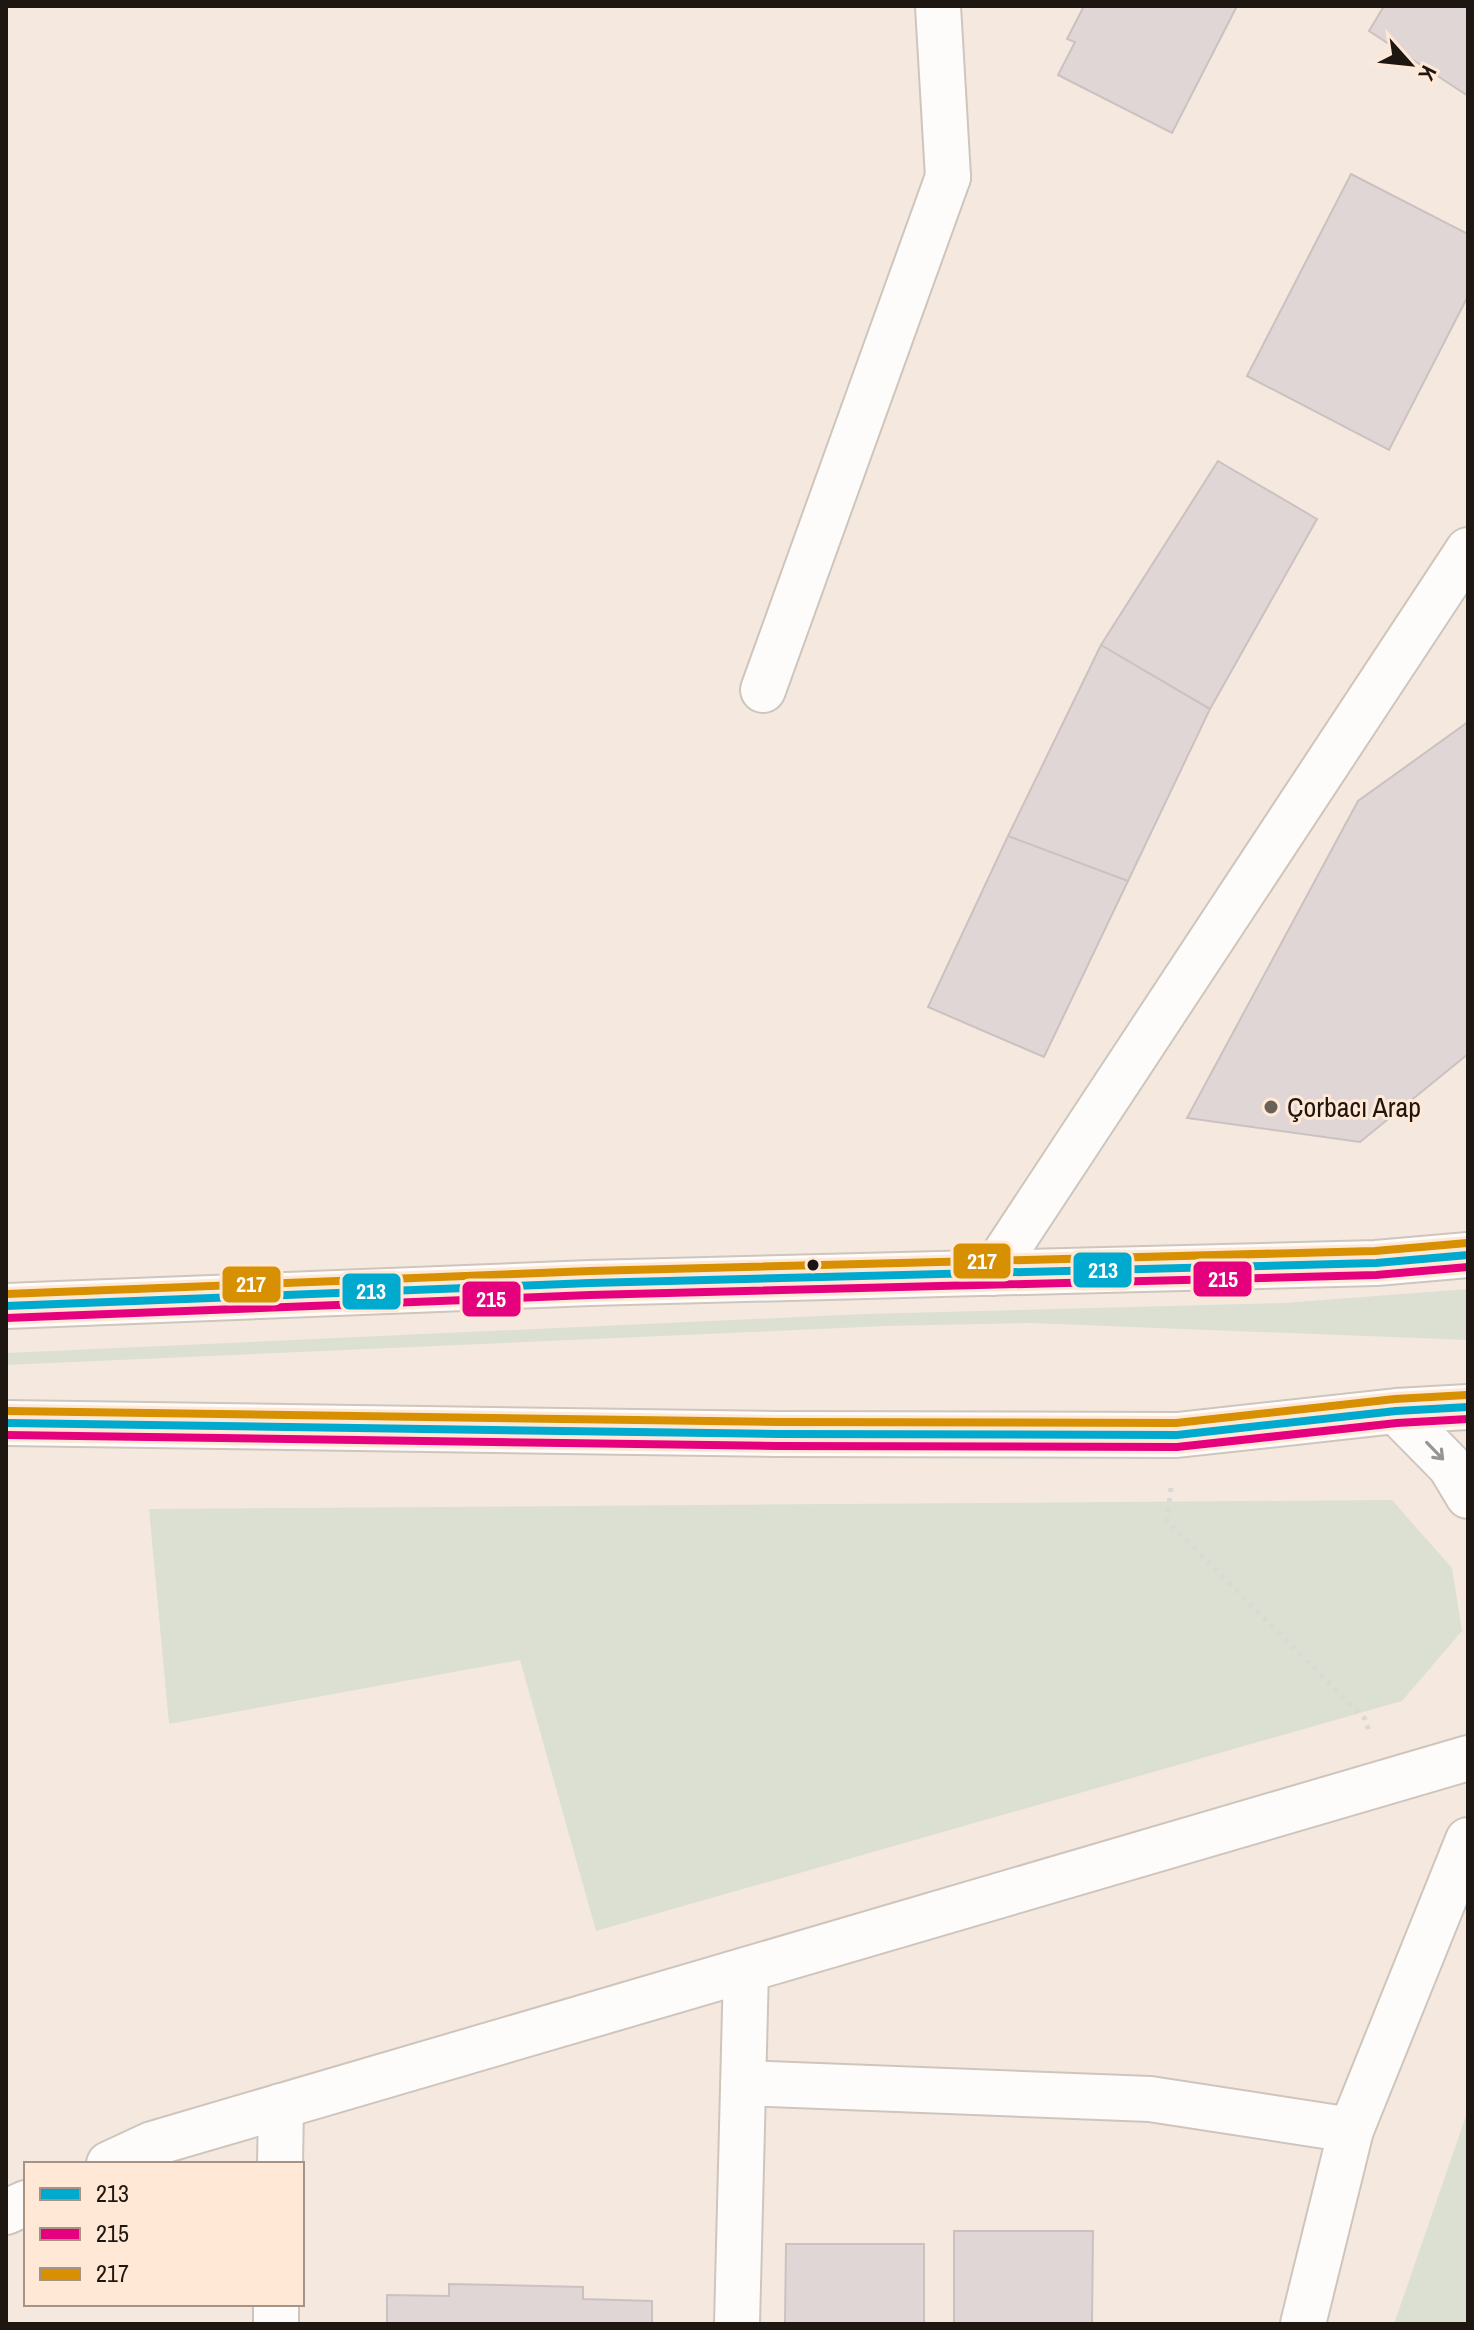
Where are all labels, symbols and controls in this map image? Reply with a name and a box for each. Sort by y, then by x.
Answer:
north arrow [1370,24,1450,104]
text: K [1411,60,1444,86]
place label: Çorbacı Arap [1287,1088,1421,1126]
marker: Çorbacı Arap [1262,1098,1280,1116]
line badge: 217 [952,1242,1012,1280]
text: 217 [967,1246,997,1276]
line badge: 213 [1072,1251,1133,1289]
text: 213 [1088,1255,1118,1285]
unlabelled marker [805,1257,821,1273]
line badge: 215 [1192,1260,1253,1298]
text: 215 [1208,1264,1238,1294]
line badge: 217 [221,1265,282,1304]
text: 217 [236,1269,266,1299]
line badge: 213 [341,1272,402,1311]
text: 213 [356,1276,386,1306]
line badge: 215 [461,1280,522,1318]
text: 215 [476,1284,506,1314]
one-way arrow [1426,1441,1445,1461]
legend [24,2162,304,2306]
text: 213 [96,2177,129,2209]
text: 215 [96,2217,129,2249]
text: 217 [96,2257,129,2289]

